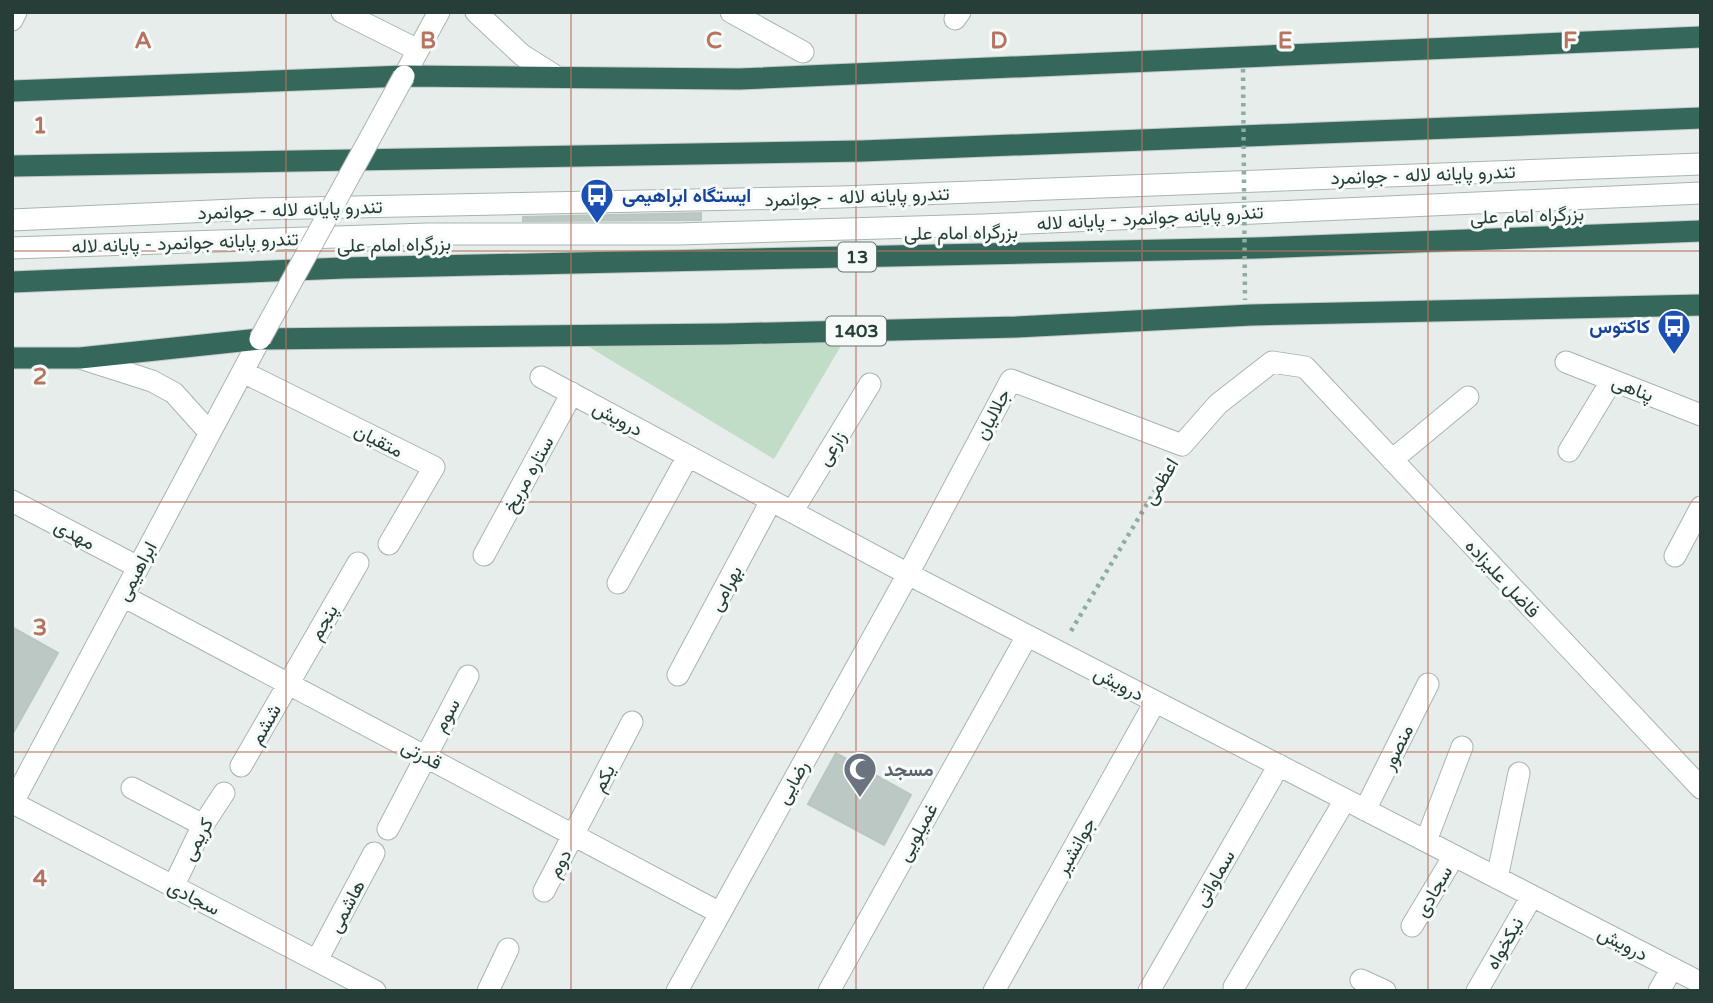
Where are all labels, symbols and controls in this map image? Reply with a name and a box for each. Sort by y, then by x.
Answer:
text: A [134,27,152,55]
text: B [420,27,436,55]
text: C [706,27,722,55]
text: D [990,27,1008,55]
text: E [1278,27,1292,55]
text: F [1563,27,1577,55]
text: 1 [33,112,47,140]
street label: تندرو پایانه لاله - جوانمرد [1330,161,1516,191]
bus stop icon: ایستگاه ابراهیمی [578,176,616,225]
street label: تندرو پایانه لاله - جوانمرد [764,183,950,213]
place label: ایستگاه ابراهیمی [622,185,751,208]
street label: تندرو پایانه لاله - جوانمرد [197,196,383,226]
street label: تندرو پایانه جوانمرد - پایانه لاله [1036,201,1264,237]
street label: بزرگراه امام علی [1470,203,1584,230]
street label: بزرگراه امام علی [904,221,1018,246]
street label: تندرو پایانه جوانمرد - پایانه لاله [71,228,299,260]
street label: بزرگراه امام علی [337,233,451,258]
road number: 13 [838,243,876,272]
bus stop icon: کاکتوس [1655,307,1693,356]
road number: 1403 [826,316,886,346]
place label: کاکتوس [1589,316,1650,339]
text: 2 [33,363,47,391]
street label: پناهی [1608,371,1657,409]
street label: جلالیان [970,385,1015,444]
street label: درویش [589,397,646,441]
street label: متقیان [351,419,407,462]
street label: زارعی [813,427,851,470]
street label: ستاره مریخ [499,433,560,517]
street label: اعظمی [1138,454,1183,509]
street label: مهدی [50,515,99,555]
street label: فاضل علیزاده [1460,535,1544,622]
street label: ابراهیمی [112,538,162,605]
street label: بهرامی [705,562,747,615]
street label: پنجم [305,601,344,645]
text: 3 [33,614,47,642]
street label: درویش [1090,662,1147,706]
street label: سوم [429,695,466,736]
street label: ششم [246,700,287,749]
street label: منصور [1377,721,1418,775]
street label: قدرتی [398,735,445,774]
mosque icon: مسجد [841,750,879,799]
street label: رضایی [772,757,814,808]
place label: مسجد [884,759,934,781]
street label: یکم [588,761,621,796]
street label: غمیلویی [893,800,943,865]
street label: کریمی [178,814,218,865]
street label: جوانشیر [1051,814,1101,880]
street label: دوم [543,846,577,882]
street label: سماواتی [1190,846,1240,911]
street label: سجادی [1410,862,1457,921]
text: 4 [33,865,48,893]
street label: سجادی [164,876,223,920]
street label: هاشمی [324,876,370,937]
street label: نیکخواه [1481,913,1529,974]
street label: درویش [1594,922,1651,966]

